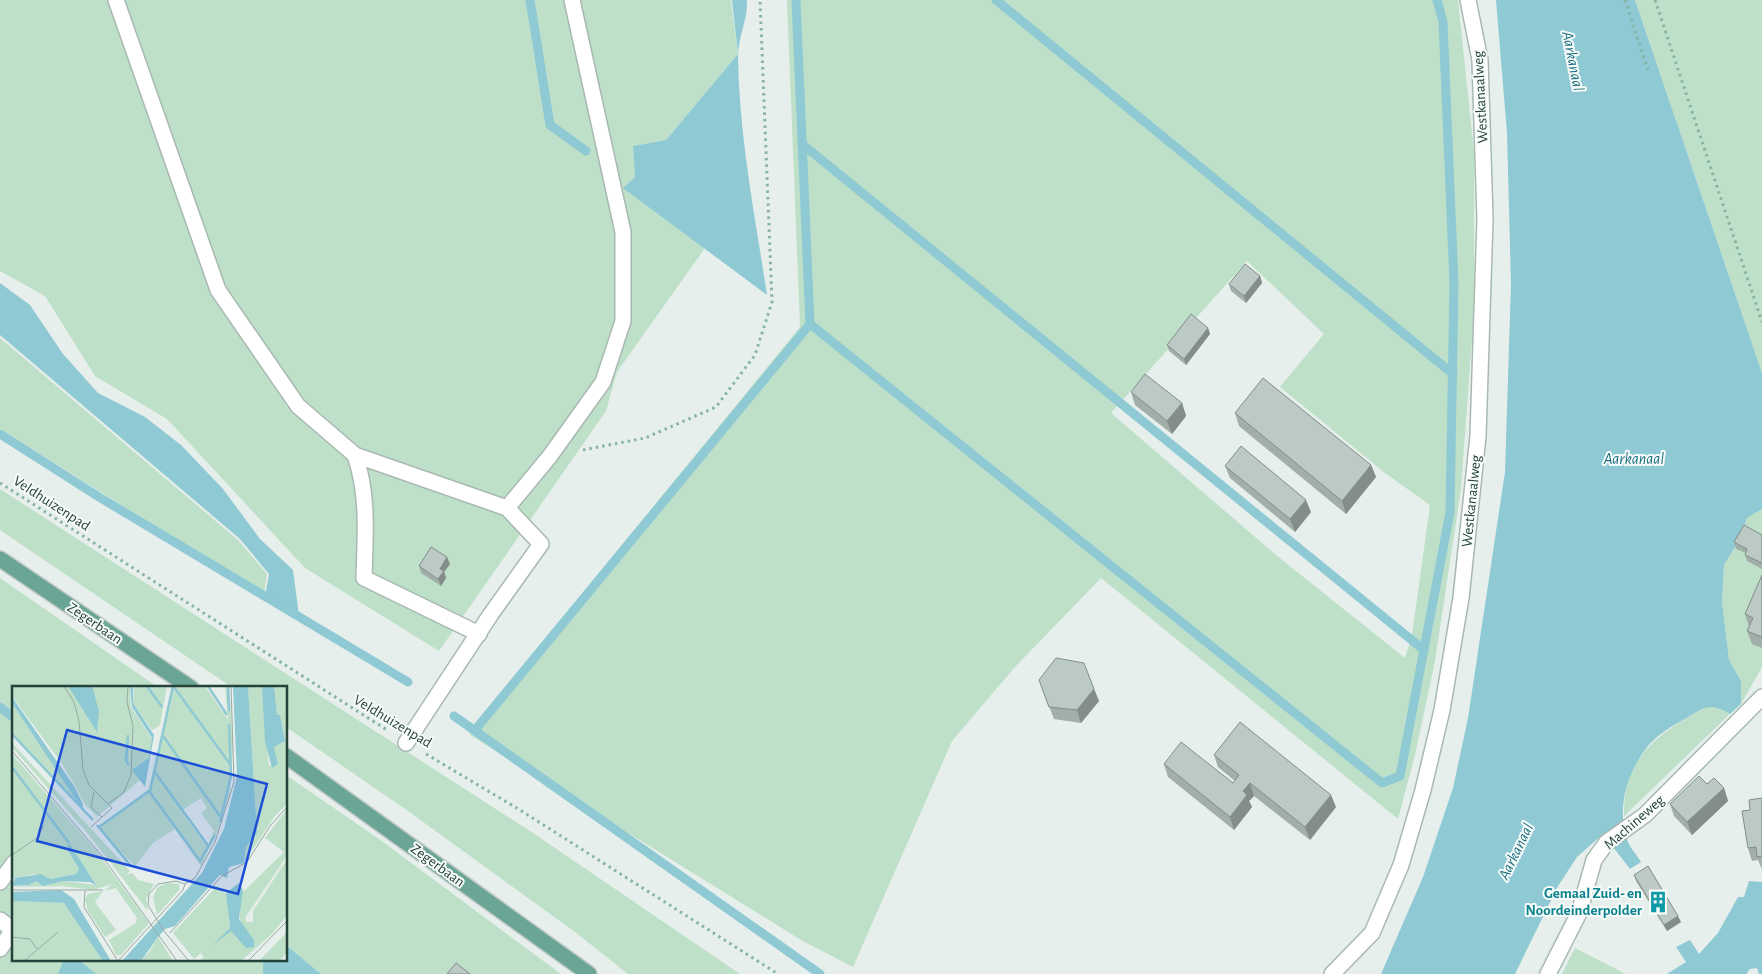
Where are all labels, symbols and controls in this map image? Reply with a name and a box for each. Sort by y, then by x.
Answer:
water label: Aarkanaal [1559,29,1587,92]
street label: Westkanaalweg [1471,50,1490,144]
water label: Aarkanaal [1603,451,1664,467]
street label: Westkanaalweg [1459,454,1484,548]
street label: Veldhuizenpad [11,473,93,534]
street label: Zegerbaan [65,600,125,647]
inset map [12,686,288,962]
street label: Veldhuizenpad [351,692,435,751]
street label: Machineweg [1601,792,1668,852]
water label: Aarkanaal [1495,821,1536,883]
street label: Zegerbaan [408,841,467,890]
place label: Gemaal Zuid- en Noordeinderpolder [1526,886,1643,918]
building icon: Gemaal Zuid- en Noordeinderpolder [1645,889,1671,915]

